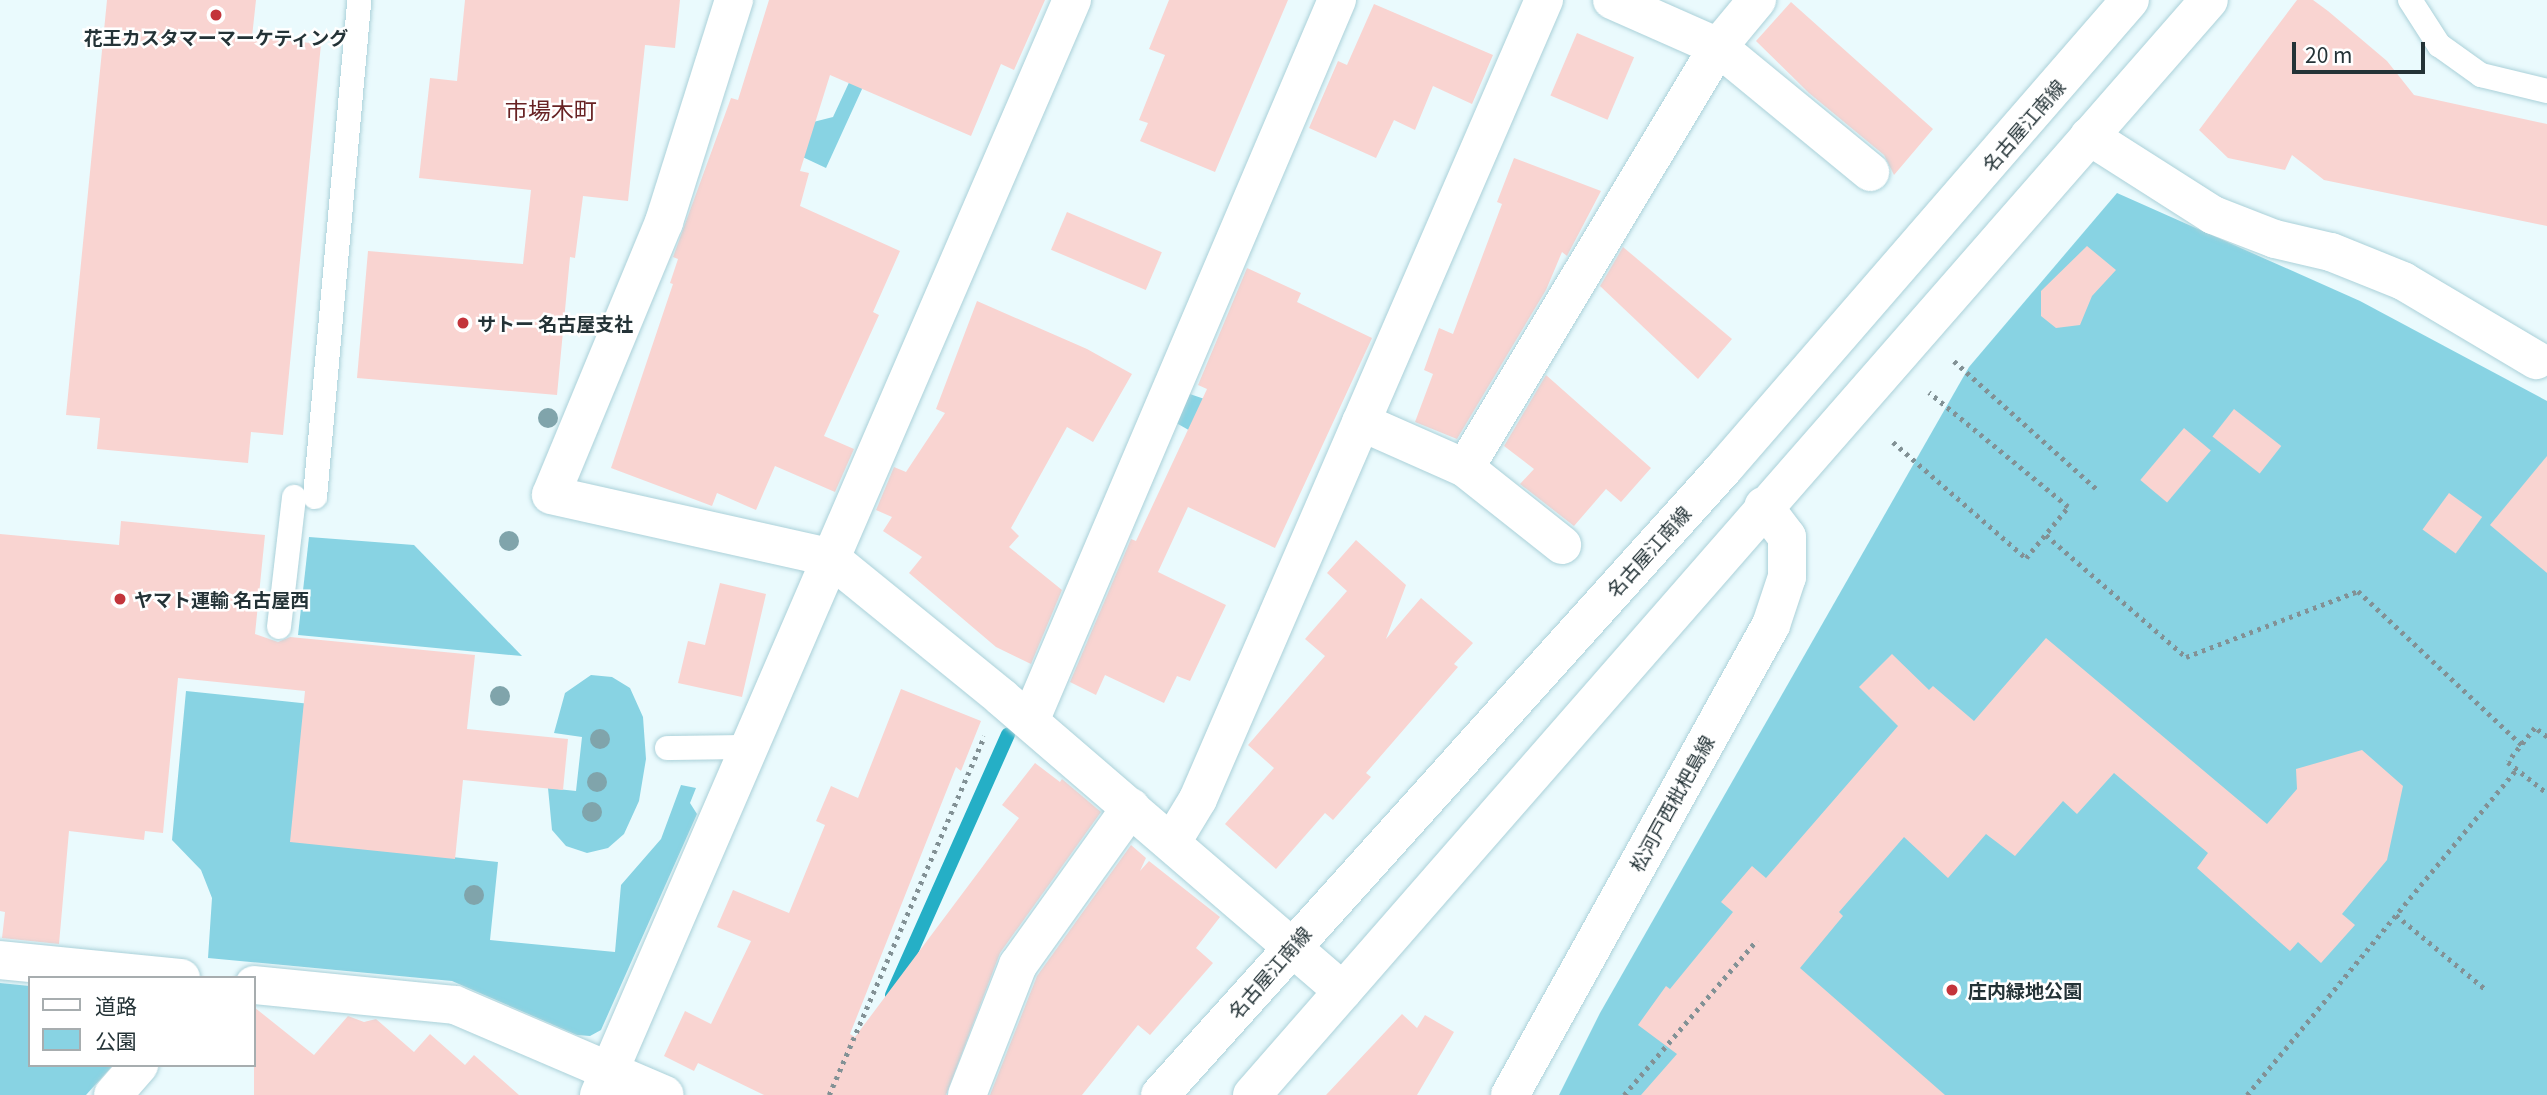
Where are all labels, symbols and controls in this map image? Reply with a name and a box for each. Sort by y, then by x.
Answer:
marker: 花王カスタマーマーケティング [208,7,224,23]
place label: 花王カスタマーマーケティング [83,26,349,48]
scale bar [2295,28,2428,72]
text: 20 m [2305,39,2352,69]
street label: 名古屋江南線 [1977,75,2069,175]
district label: 市場木町 [505,95,597,123]
place label: サトー 名古屋支社 [477,312,633,334]
marker: サトー 名古屋支社 [455,315,471,331]
street label: 名古屋江南線 [1601,501,1695,601]
place label: ヤマト運輸 名古屋西 [134,588,309,610]
marker: ヤマト運輸 名古屋西 [112,591,128,607]
street label: 松河戸西枇杷島線 [1624,731,1718,875]
street label: 名古屋江南線 [1223,922,1315,1022]
legend [28,976,256,1067]
place label: 庄内緑地公園 [1968,979,2082,1001]
marker: 庄内緑地公園 [1942,980,1962,1000]
text: 道路 [95,990,137,1020]
text: 公園 [95,1025,137,1055]

